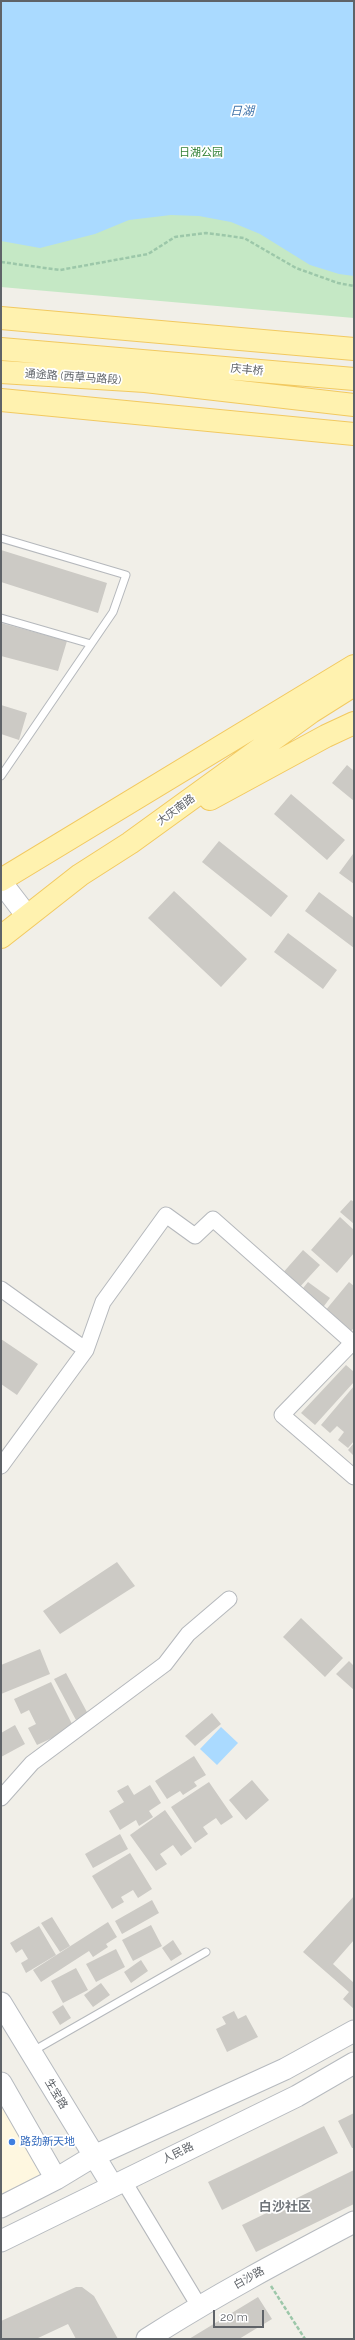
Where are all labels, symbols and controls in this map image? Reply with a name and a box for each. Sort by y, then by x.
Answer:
water label: 日湖 [230,104,254,118]
park label: 日湖公园 [179,146,223,160]
street label: 庆丰桥 [230,362,264,378]
street label: 通途路 (西草马路段) [24,367,122,387]
street label: 大庆南路 [154,792,198,828]
street label: 生宝路 [42,2076,70,2112]
place label: 路劲新天地 [20,2135,75,2149]
marker: 路劲新天地 [7,2137,17,2147]
street label: 人民路 [160,2140,196,2166]
district label: 白沙社区 [259,2199,311,2215]
street label: 白沙路 [231,2264,267,2292]
scale bar [215,2302,266,2328]
text: 20 m [220,2310,248,2324]

